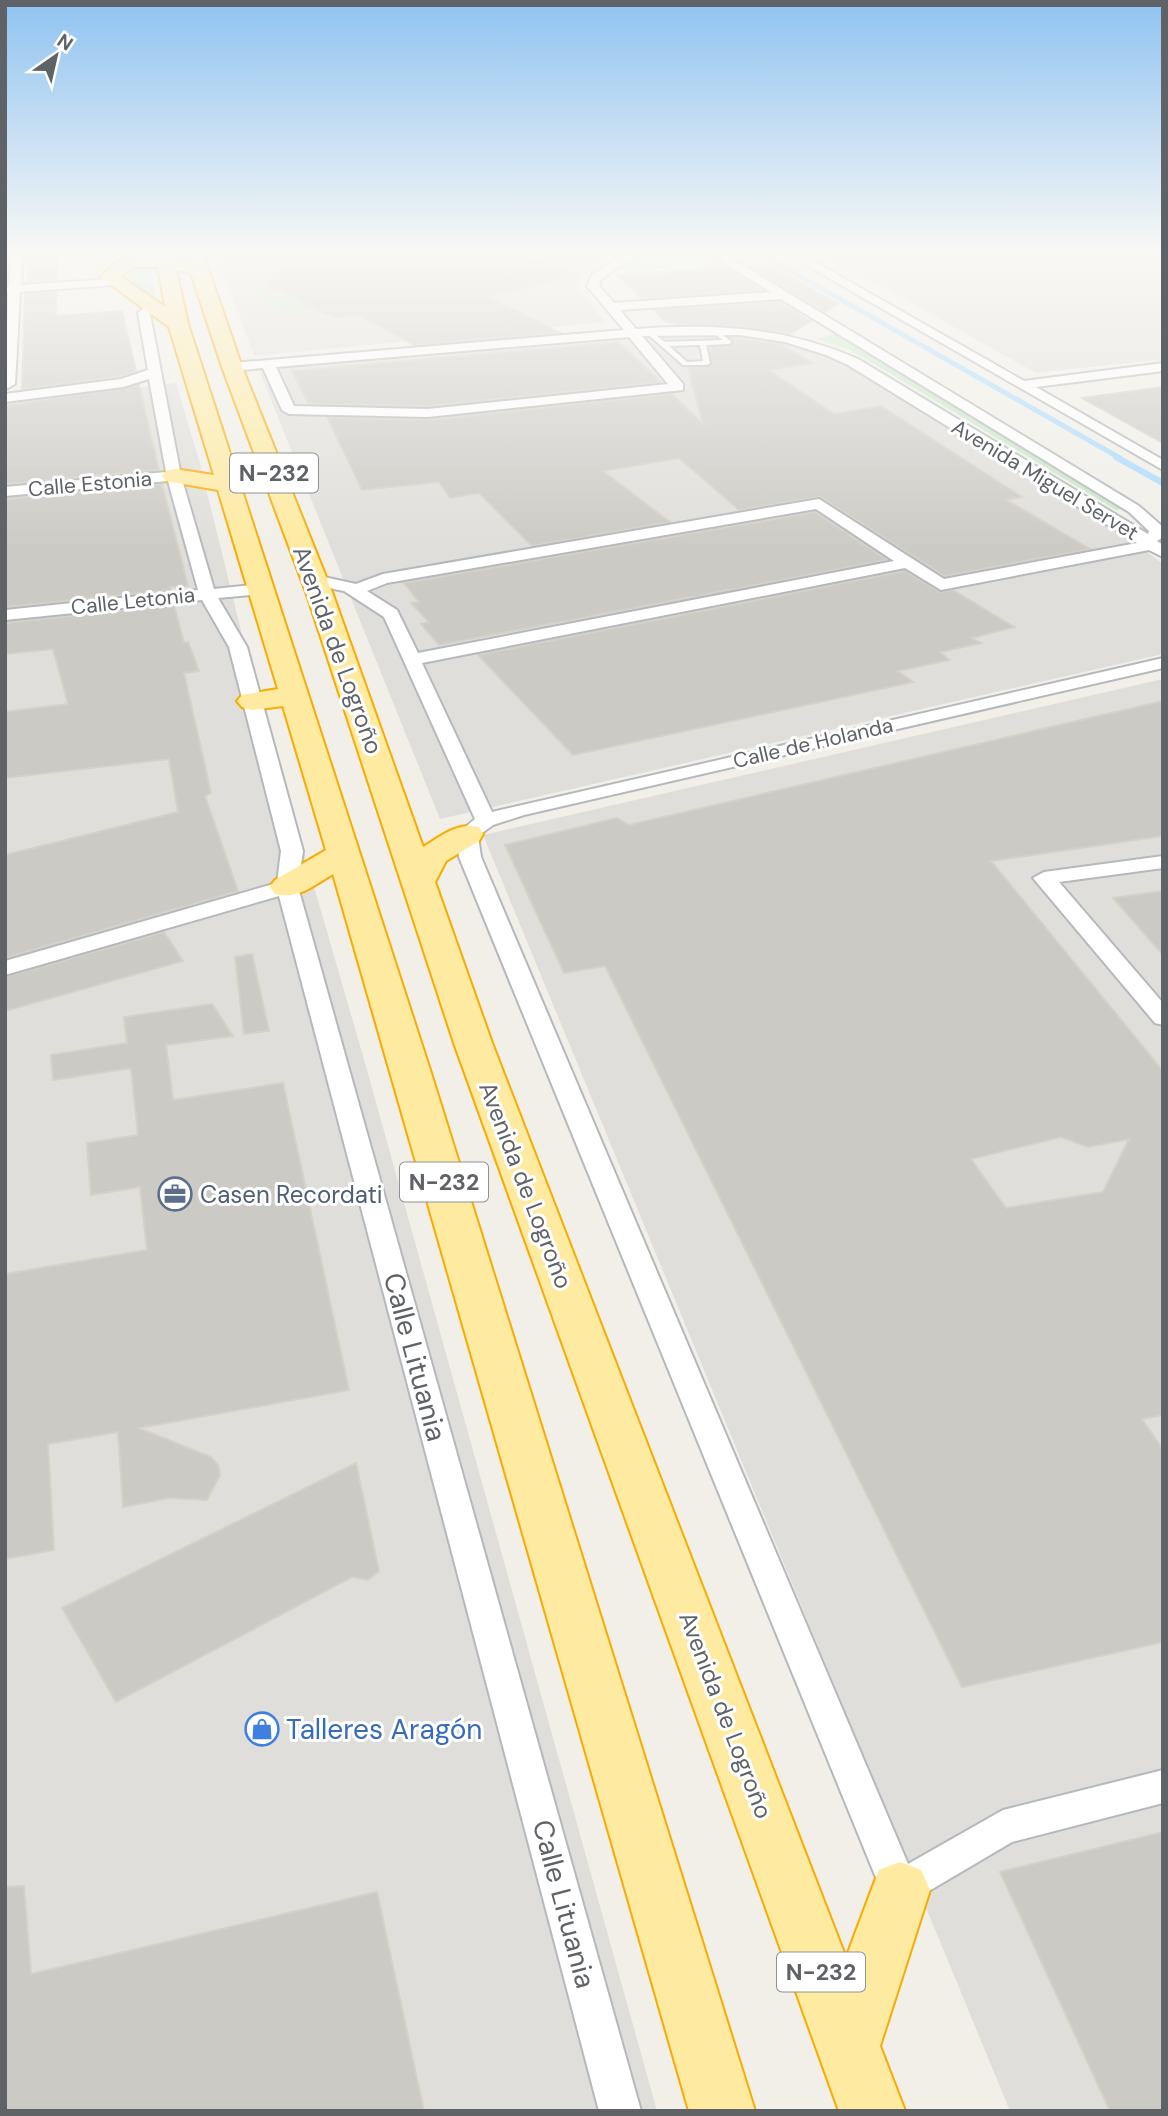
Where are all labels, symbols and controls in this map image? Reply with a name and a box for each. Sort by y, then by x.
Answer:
north arrow [21,21,91,91]
text: N [52,28,78,57]
street label: Avenida Miguel Servet [946,413,1144,547]
road number: N-232 [230,453,318,492]
street label: Calle Estonia [27,465,153,503]
street label: Avenida de Logroño [286,542,390,758]
street label: Calle Letonia [70,581,196,621]
street label: Calle de Holanda [730,711,896,775]
street label: Avenida de Logroño [472,1077,580,1293]
road number: N-232 [400,1162,488,1202]
office icon: Casen Recordati [156,1175,194,1213]
place label: Casen Recordati [200,1179,383,1210]
street label: Calle Lituania [375,1269,455,1445]
street label: Avenida de Logroño [672,1607,780,1823]
shop icon: Talleres Aragón [243,1710,281,1748]
place label: Talleres Aragón [286,1711,482,1748]
street label: Calle Lituania [524,1816,604,1992]
road number: N-232 [777,1952,865,1992]

